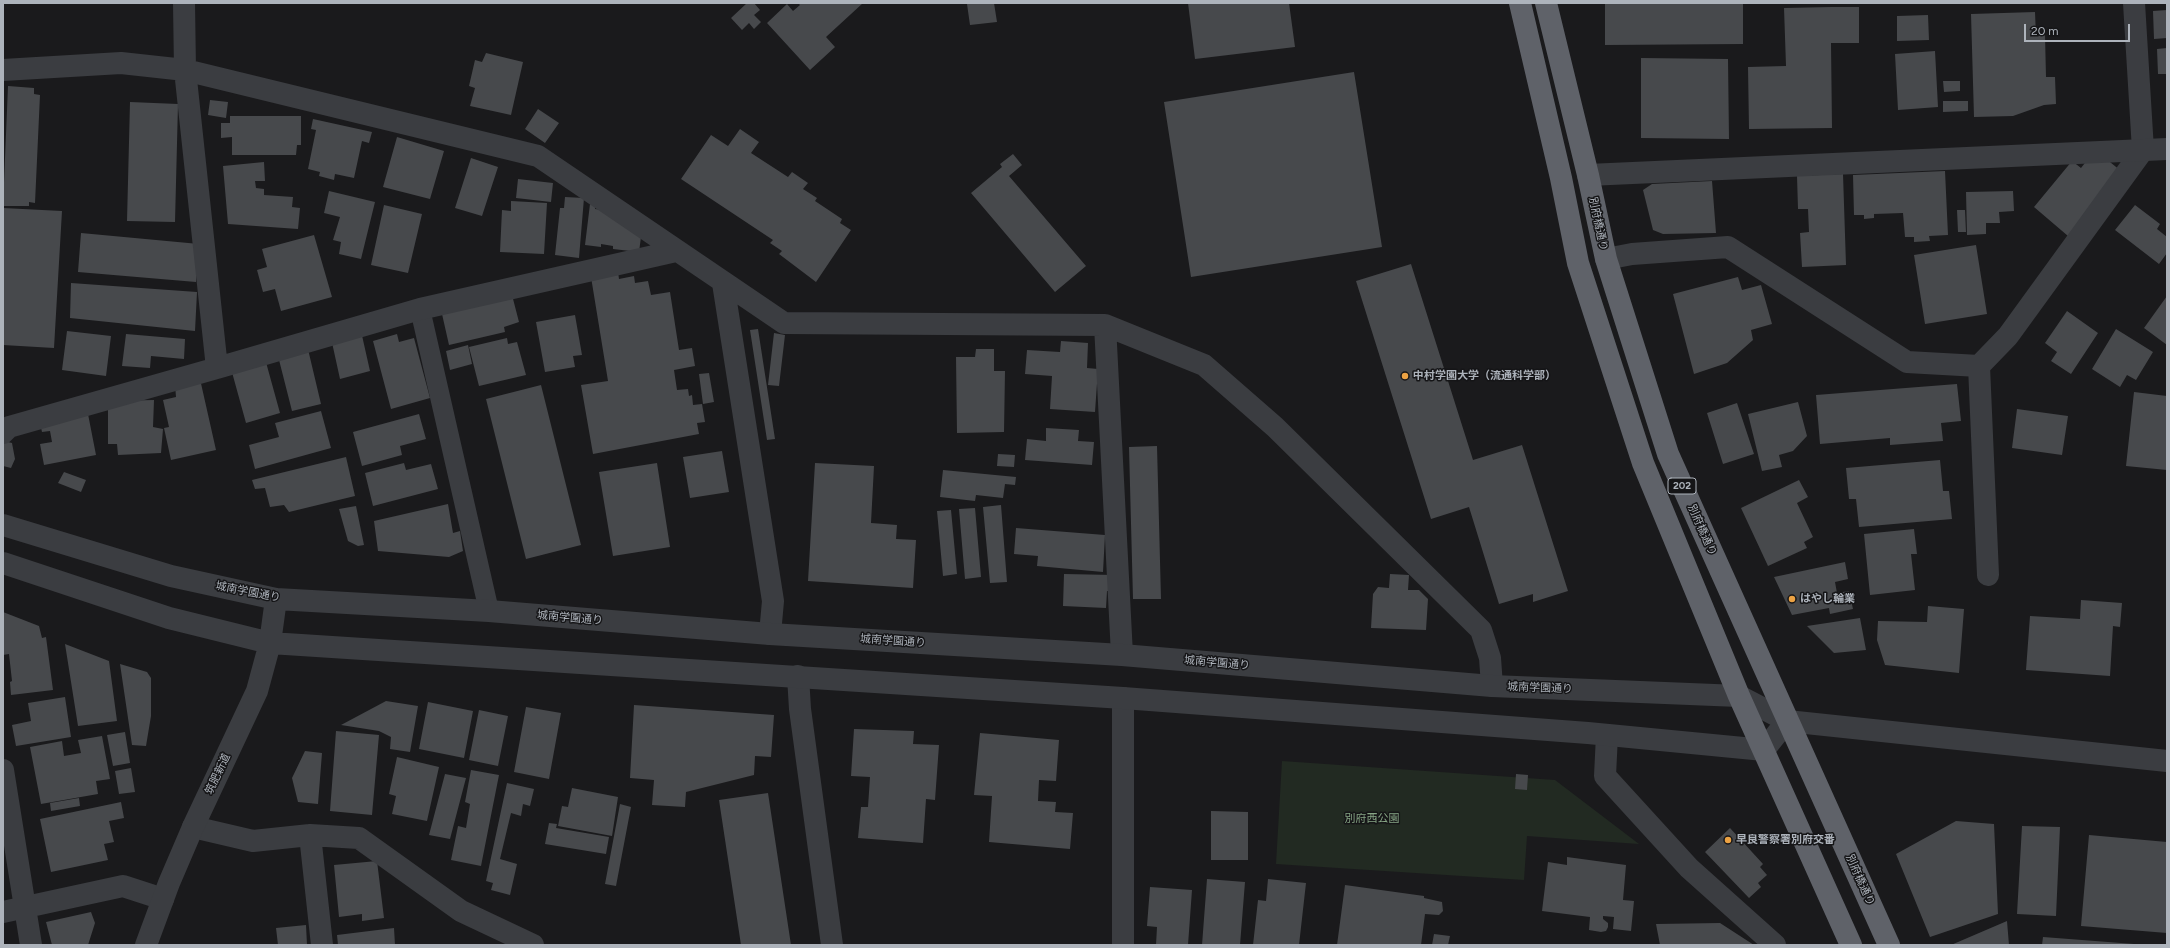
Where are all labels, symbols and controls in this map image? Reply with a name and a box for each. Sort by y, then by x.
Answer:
scale bar [2026,16,2132,42]
text: 20 m [2031,24,2059,38]
street label: 別府橋通り [1586,196,1610,252]
place label: 中村学園大学（流通科学部） [1413,369,1556,383]
marker: 中村学園大学（流通科学部） [1400,371,1410,381]
road number: 202 [1668,478,1696,494]
street label: 別府橋通り [1685,502,1719,558]
street label: 城南学園通り [214,579,282,605]
place label: はやし輪業 [1800,592,1855,606]
marker: はやし輪業 [1787,594,1797,604]
street label: 城南学園通り [537,609,603,627]
street label: 城南学園通り [860,632,926,650]
street label: 城南学園通り [1184,654,1250,672]
street label: 城南学園通り [1507,680,1573,696]
street label: 筑肥新道 [203,751,233,797]
park label: 別府西公園 [1345,812,1399,826]
place label: 早良警察署別府交番 [1736,833,1835,847]
marker: 早良警察署別府交番 [1723,835,1733,845]
street label: 別府橋通り [1843,852,1877,908]

